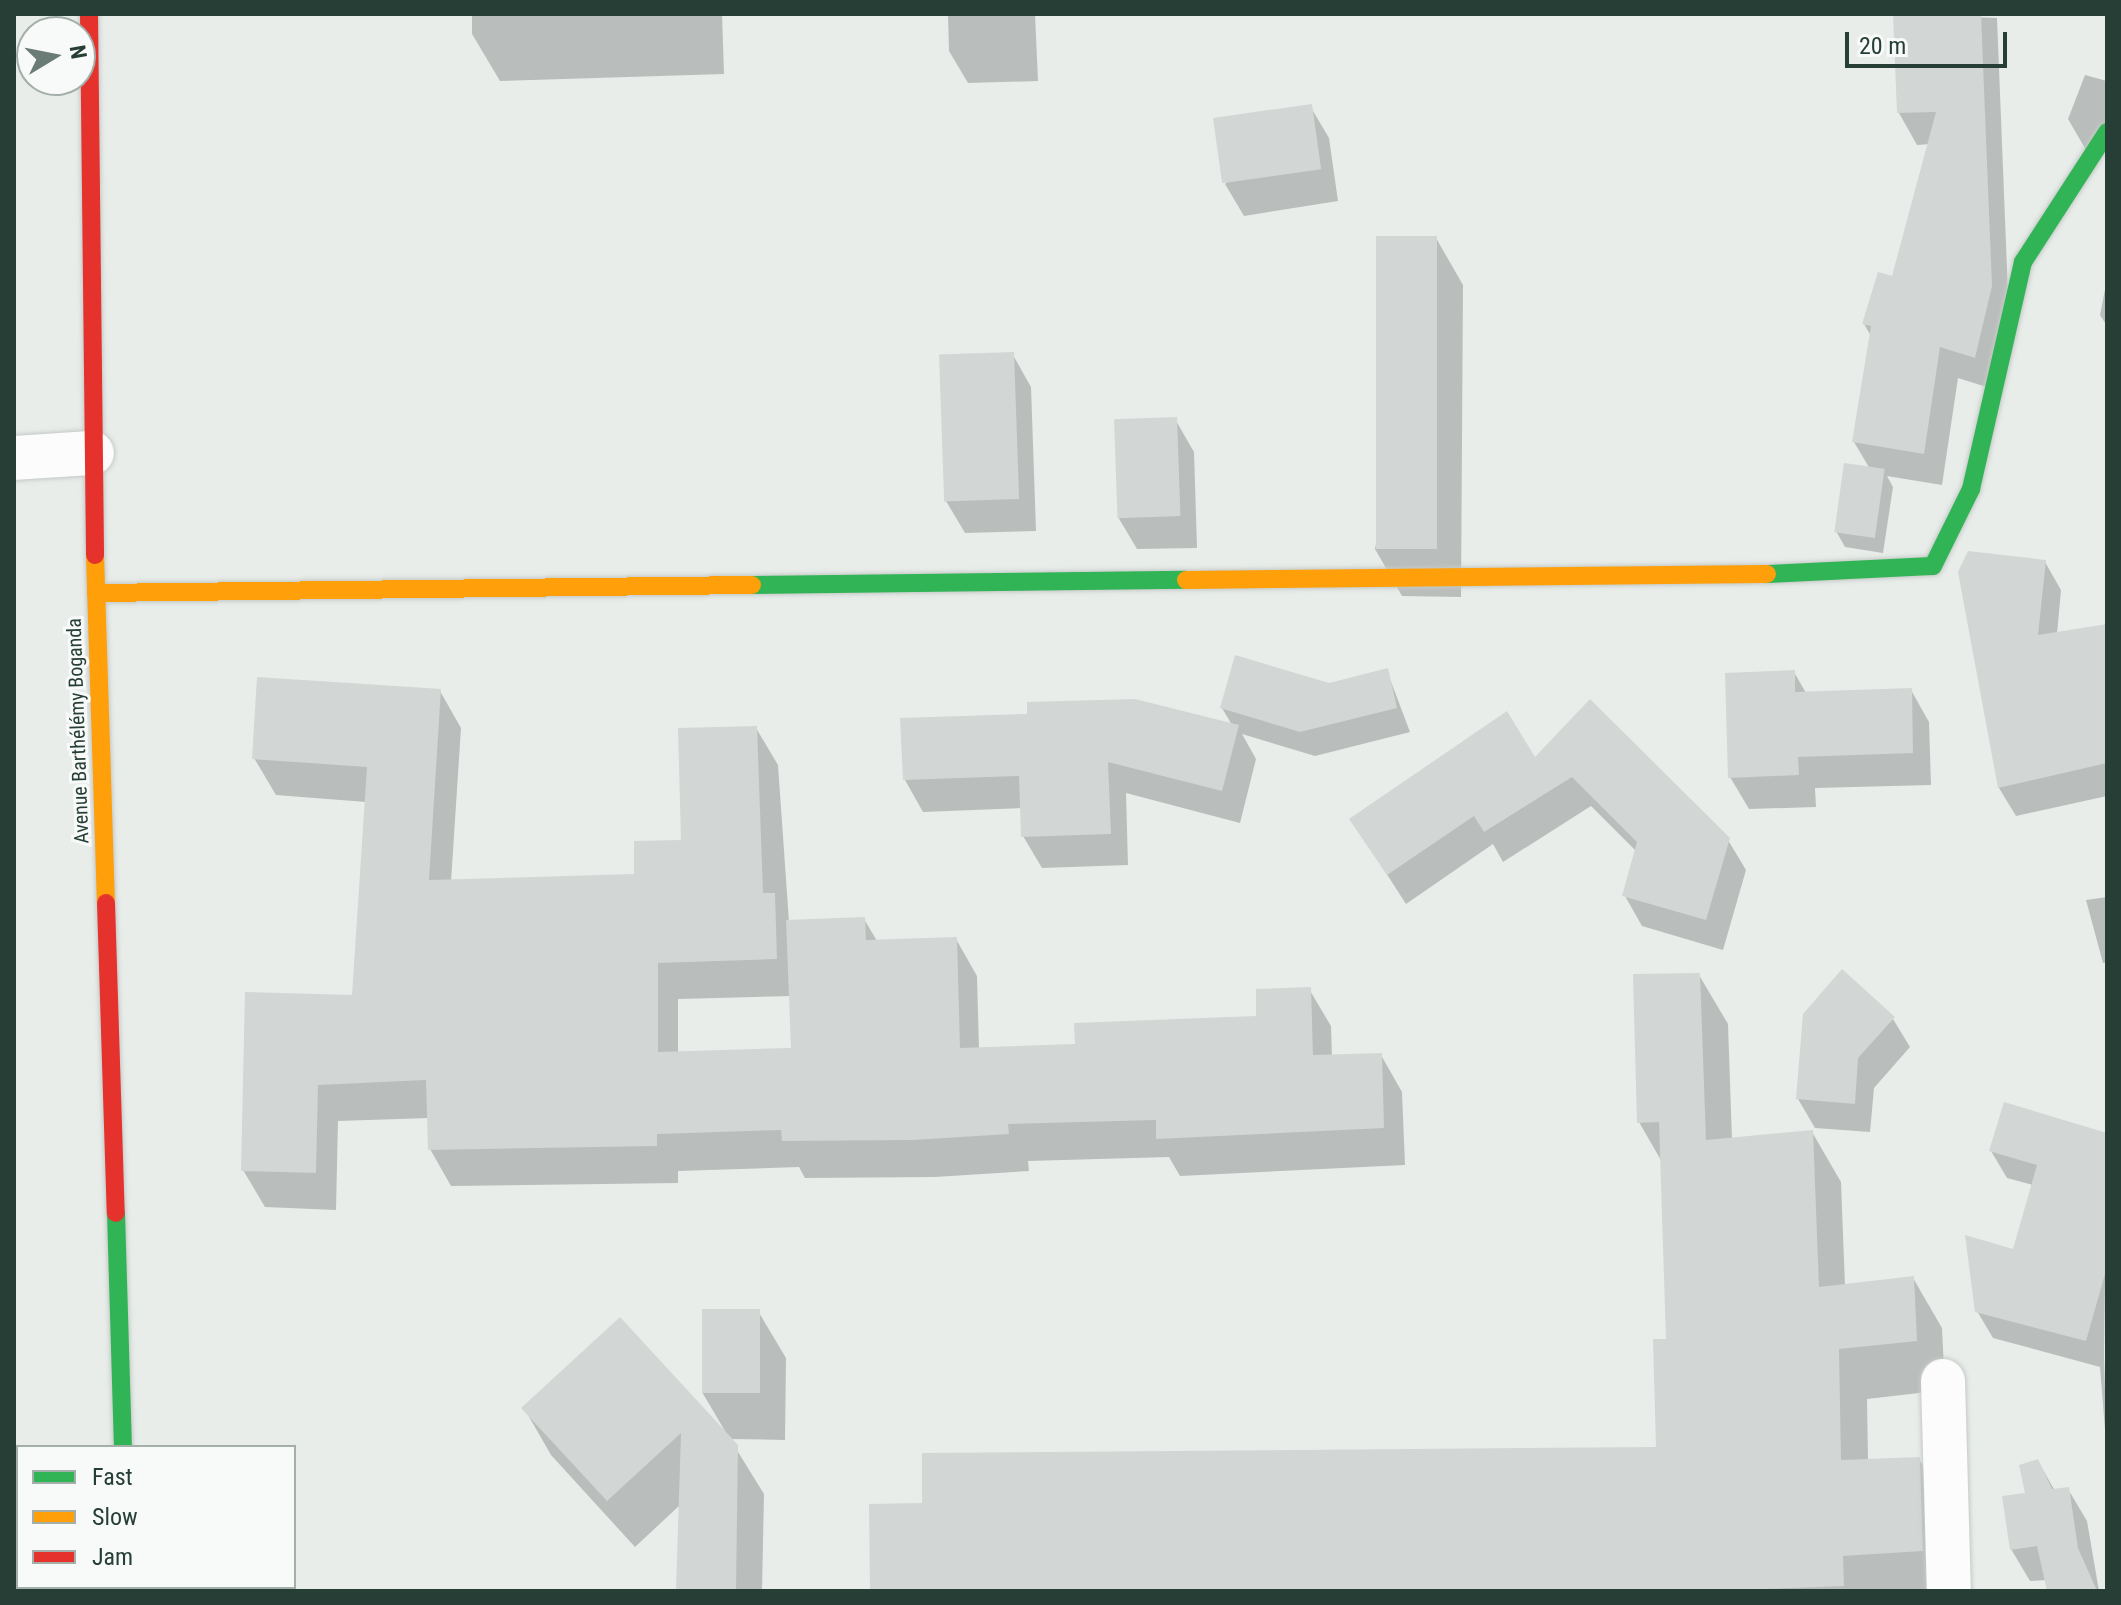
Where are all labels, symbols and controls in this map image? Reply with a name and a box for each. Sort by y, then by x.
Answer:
north arrow [16,16,96,96]
scale bar [1849,16,2011,66]
text: 20 m [1859,32,1906,60]
text: N [65,43,92,61]
street label: Avenue Barthélémy Boganda [62,618,94,844]
legend [16,1445,296,1589]
text: Fast [92,1463,133,1491]
text: Slow [92,1503,138,1531]
text: Jam [92,1543,133,1571]

